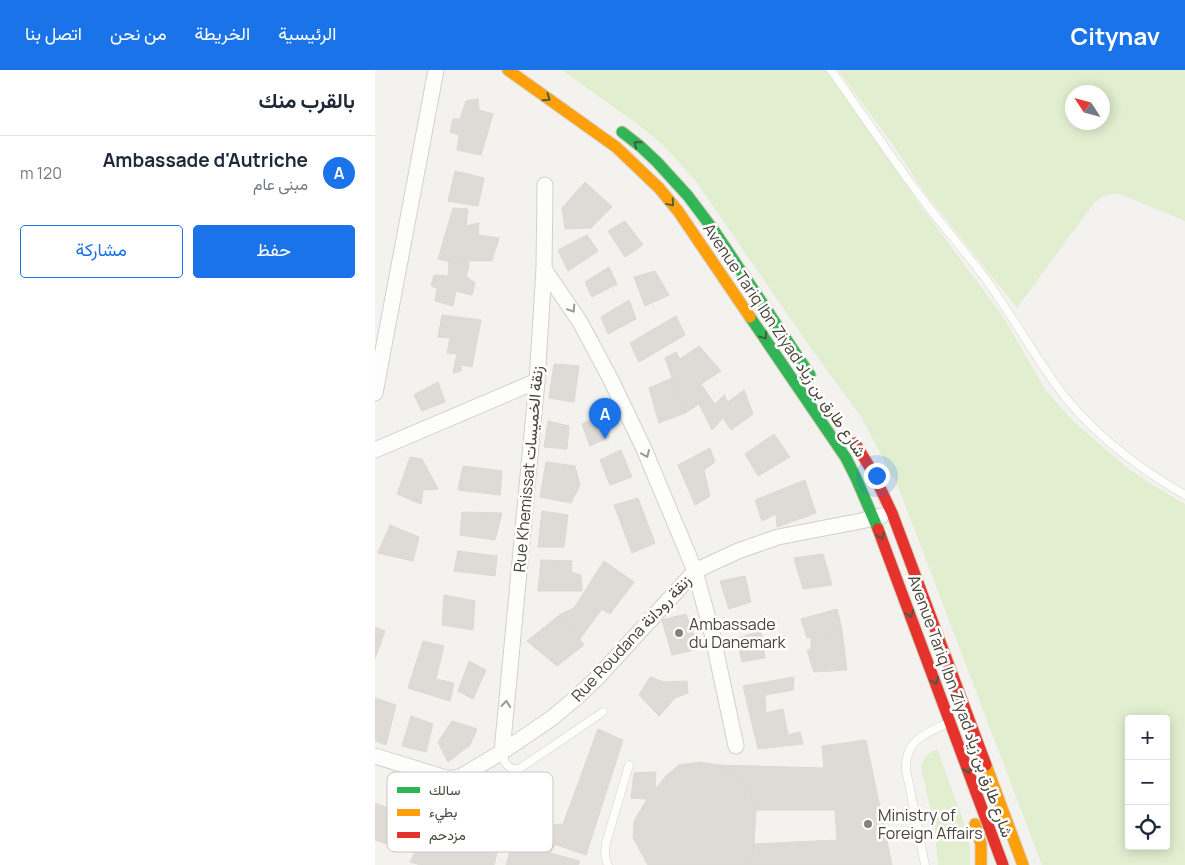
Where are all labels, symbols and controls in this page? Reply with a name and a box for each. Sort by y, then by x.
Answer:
text: Citynav [1070,19,1160,52]
text: اتصل بنا [25,21,82,45]
text: من نحن [110,21,167,45]
text: الخريطة [195,21,250,45]
text: الرئيسية [278,21,336,45]
north arrow [1065,85,1110,130]
text: بالقرب منك [259,86,355,114]
one-way arrow [542,92,551,101]
one-way arrow [633,140,642,149]
text: Ambassade d'Autriche [103,147,308,173]
text: 120 m [20,162,62,184]
text: A [334,162,344,184]
text: مبنى عام [253,173,308,195]
one-way arrow [665,197,674,206]
street label: Avenue Tariq Ibn Ziyad شارع طارق بن زياد [697,219,872,462]
button: مشاركة [20,225,183,278]
button: حفظ [193,225,355,278]
one-way arrow [566,304,576,313]
one-way arrow [758,330,767,340]
street label: Rue Khemissat زنقة الخميسات [508,365,548,573]
pin: A [589,398,621,439]
one-way arrow [639,449,650,458]
your location [864,463,890,489]
one-way arrow [875,531,885,540]
street label: Rue Roudana زنقة رودانة [566,570,696,706]
street label: Avenue Tariq Ibn Ziyad شارع طارق بن زياد [902,572,1019,841]
one-way arrow [904,609,914,618]
place label: Ambassade du Danemark [689,613,787,653]
marker: Ambassade du Danemark [673,627,685,639]
one-way arrow [929,677,939,685]
one-way arrow [501,699,512,707]
map controls [1125,715,1170,850]
button: + [1125,715,1170,760]
button: − [1125,760,1170,805]
one-way arrow [962,765,972,774]
legend [387,772,553,852]
text: سالك [429,780,460,799]
text: بطيء [429,802,457,824]
place label: Ministry of Foreign Affairs [878,804,983,844]
button: locate [1125,805,1170,850]
marker: Ministry of Foreign Affairs [862,818,874,830]
text: مزدحم [429,825,466,844]

